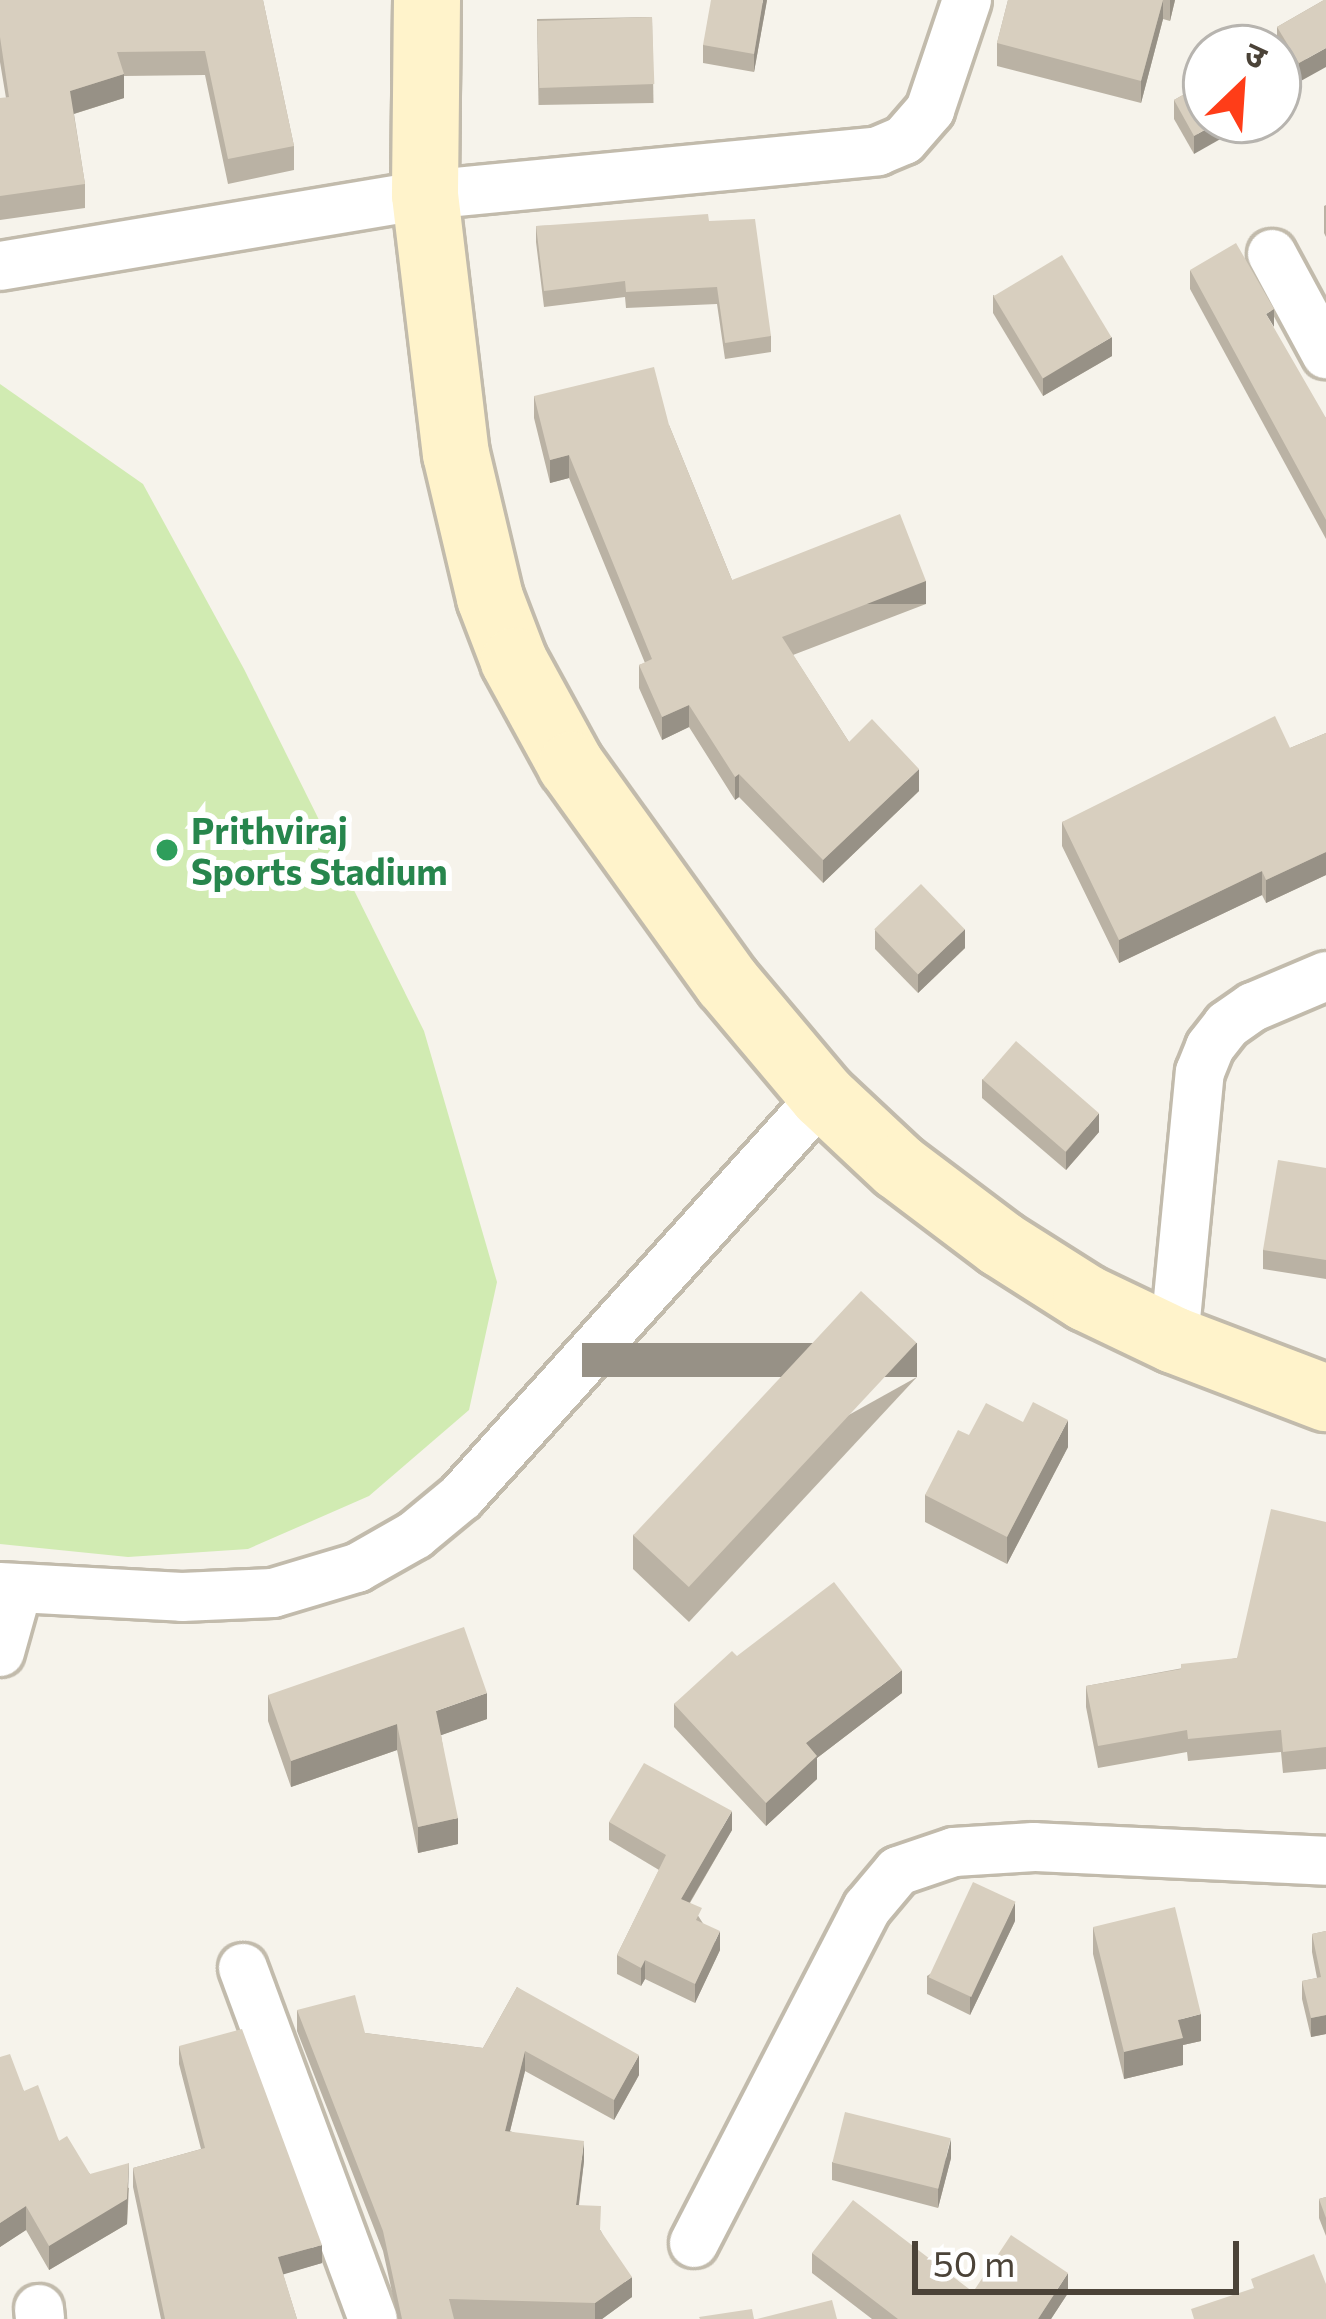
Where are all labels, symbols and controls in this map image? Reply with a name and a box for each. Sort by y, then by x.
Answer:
north arrow [1182,24,1302,144]
text: उ [1239,31,1274,76]
place label: Prithviraj Sports Stadium [191,807,448,892]
marker: Prithviraj Sports Stadium [154,837,180,863]
scale bar [918,2217,1245,2291]
text: 50 m [933,2240,1015,2284]

